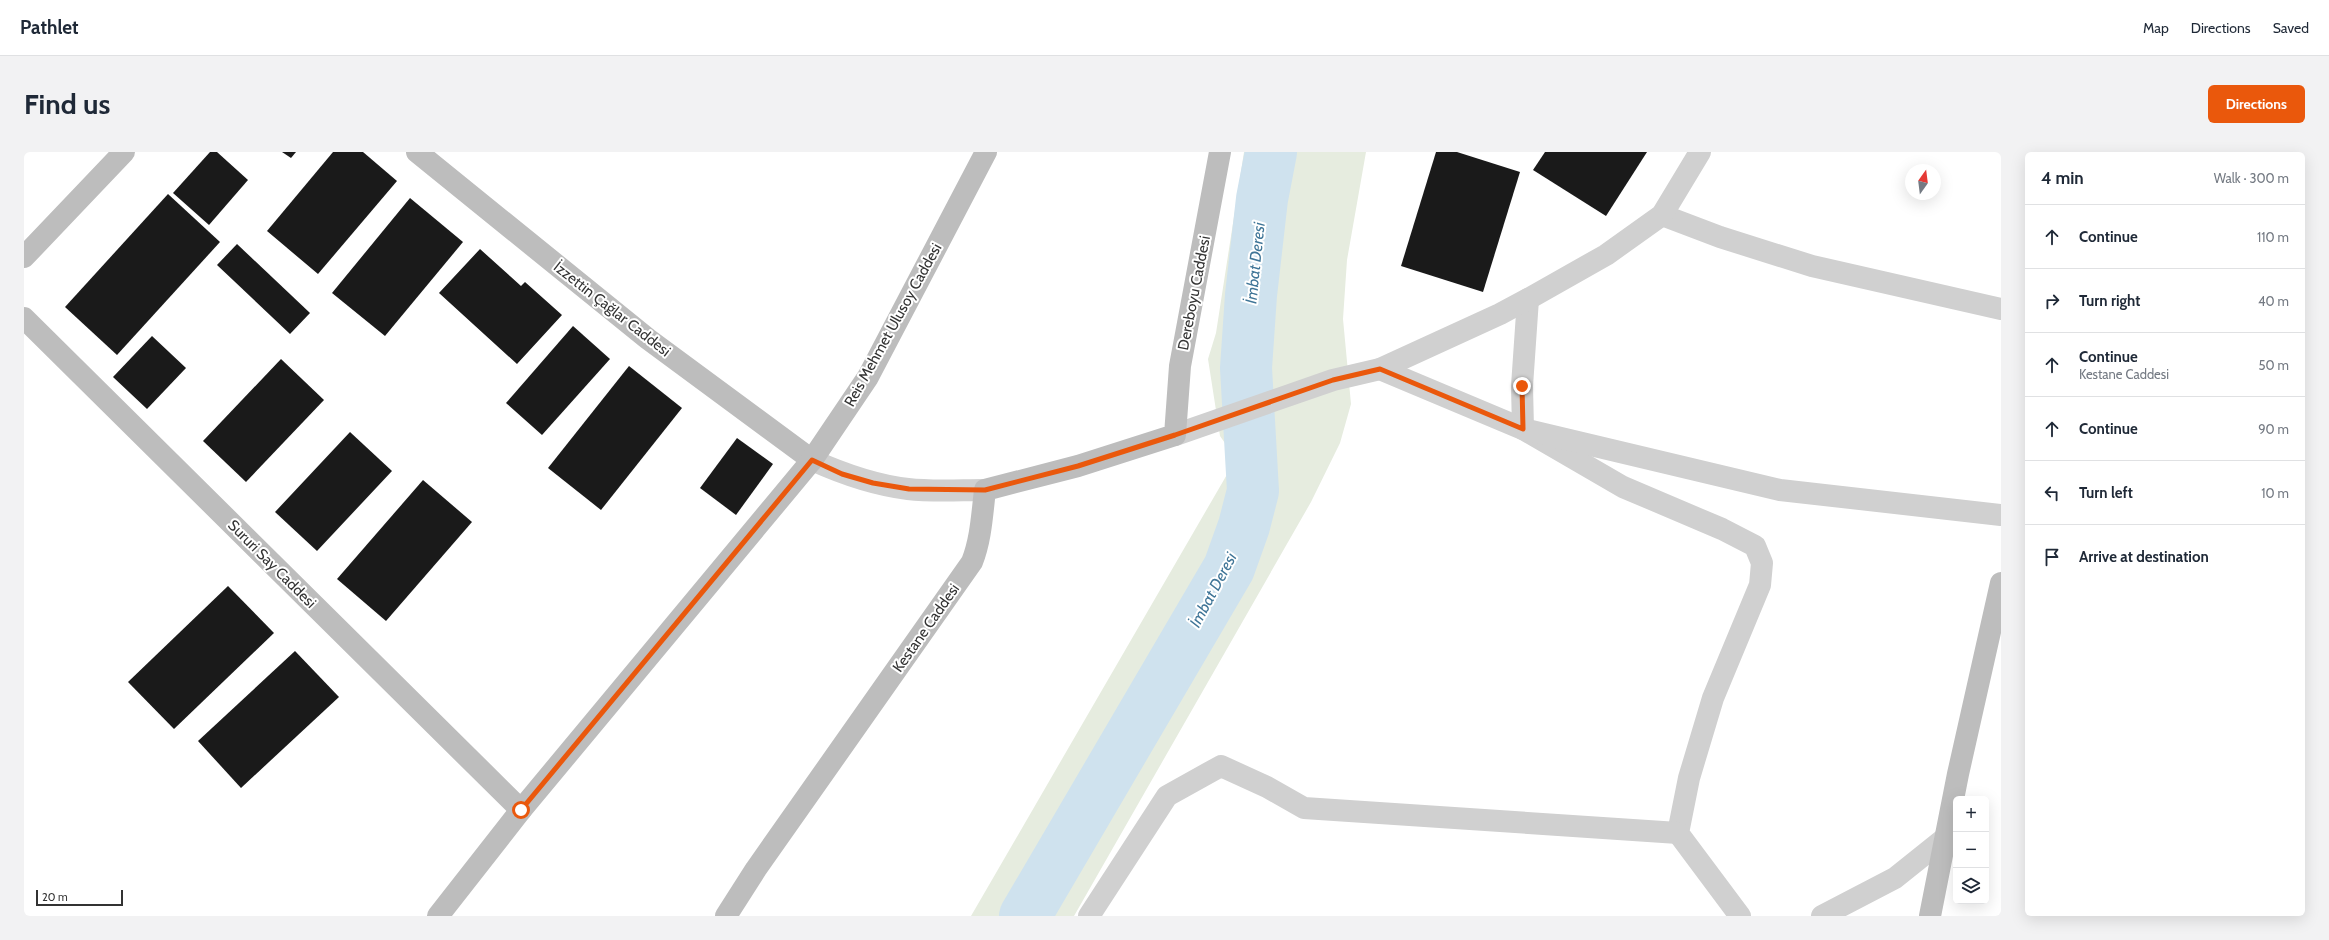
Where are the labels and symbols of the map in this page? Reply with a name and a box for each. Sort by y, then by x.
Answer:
north arrow [1905,164,1941,200]
water label: İmbat Deresi [1241,221,1269,305]
street label: Dereboyu Caddesi [1174,234,1214,352]
street label: Reis Mehmet Ulusoy Caddesi [841,240,945,410]
street label: İzzettin Çağlar Caddesi [550,257,675,360]
route end [1513,377,1531,395]
street label: Sururi Say Caddesi [224,516,320,612]
water label: İmbat Deresi [1185,549,1241,631]
street label: Kestane Caddesi [889,580,963,676]
route start [512,801,530,819]
scale bar [36,888,123,907]

